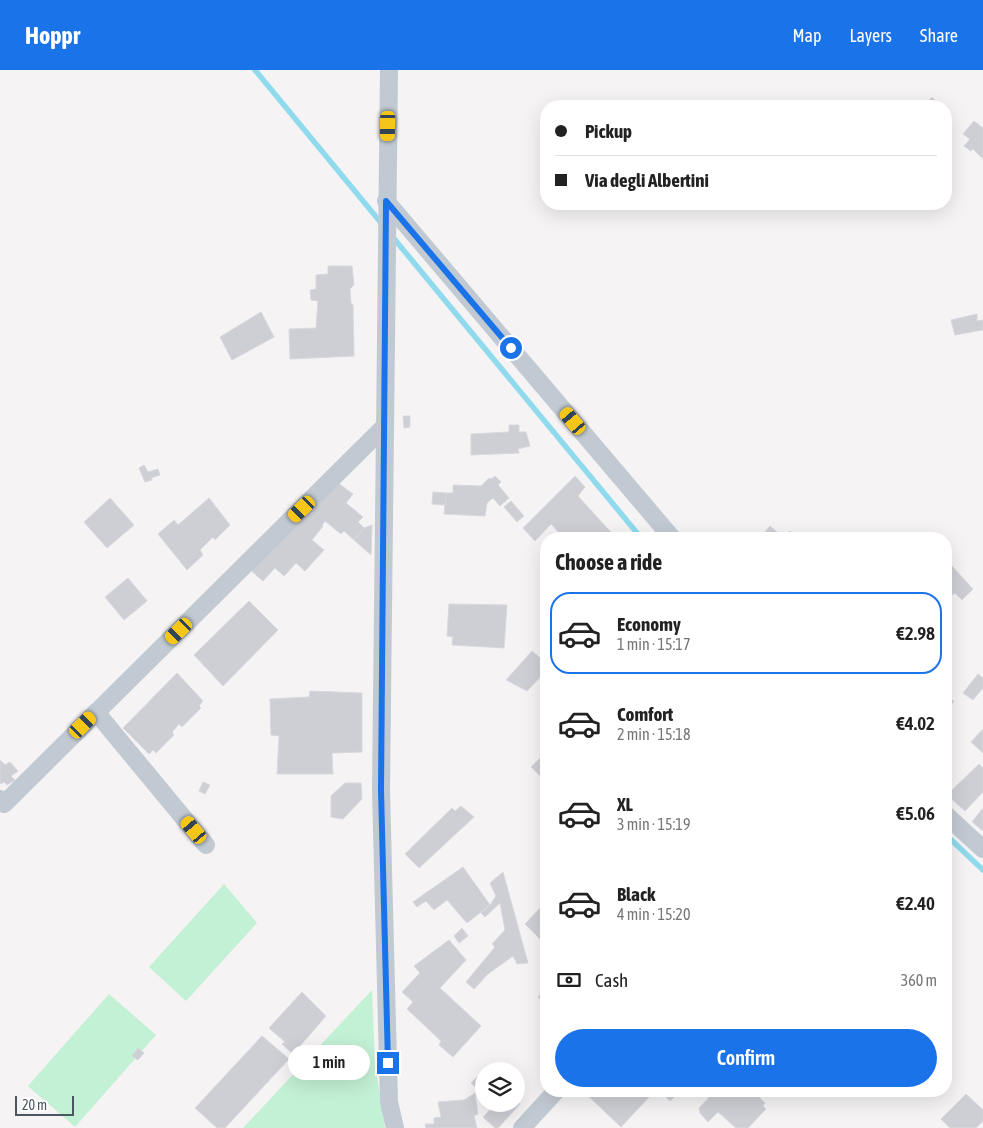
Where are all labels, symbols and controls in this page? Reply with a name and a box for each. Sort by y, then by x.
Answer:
text: Hoppr [25,22,80,49]
text: Map [792,25,821,46]
text: Layers [849,25,892,46]
text: Share [920,25,958,46]
car [380,111,395,141]
text: Pickup [585,120,632,142]
text: Via degli Albertini [585,169,709,191]
route start [500,337,522,359]
car [557,405,588,437]
car [285,493,318,525]
text: Choose a ride [555,549,662,575]
icon: car [557,611,602,656]
text: Economy [617,613,681,635]
car [162,615,195,647]
text: €2.98 [896,622,935,644]
text: 1 min · 15:17 [617,635,690,653]
icon: car [557,701,602,746]
text: Comfort [617,703,673,725]
car [67,709,98,741]
text: €4.02 [896,712,935,734]
text: 2 min · 15:18 [617,725,690,743]
icon: car [557,791,602,836]
text: XL [617,793,633,815]
text: €5.06 [896,802,935,824]
car [178,814,209,846]
text: 3 min · 15:19 [617,815,690,833]
icon: car [557,881,602,926]
text: Black [617,883,655,905]
text: €2.40 [896,892,935,914]
text: 4 min · 15:20 [617,905,690,923]
icon: cash [555,966,583,994]
text: Cash [595,969,628,991]
text: 360 m [901,971,937,989]
button: Confirm [555,1029,937,1087]
callout: 1 min [288,1046,370,1080]
route end [377,1052,399,1074]
text: 1 min [313,1053,345,1071]
map controls [475,1062,525,1112]
button: layers [475,1062,525,1112]
scale bar [15,1093,74,1116]
text: 20 m [22,1097,47,1113]

